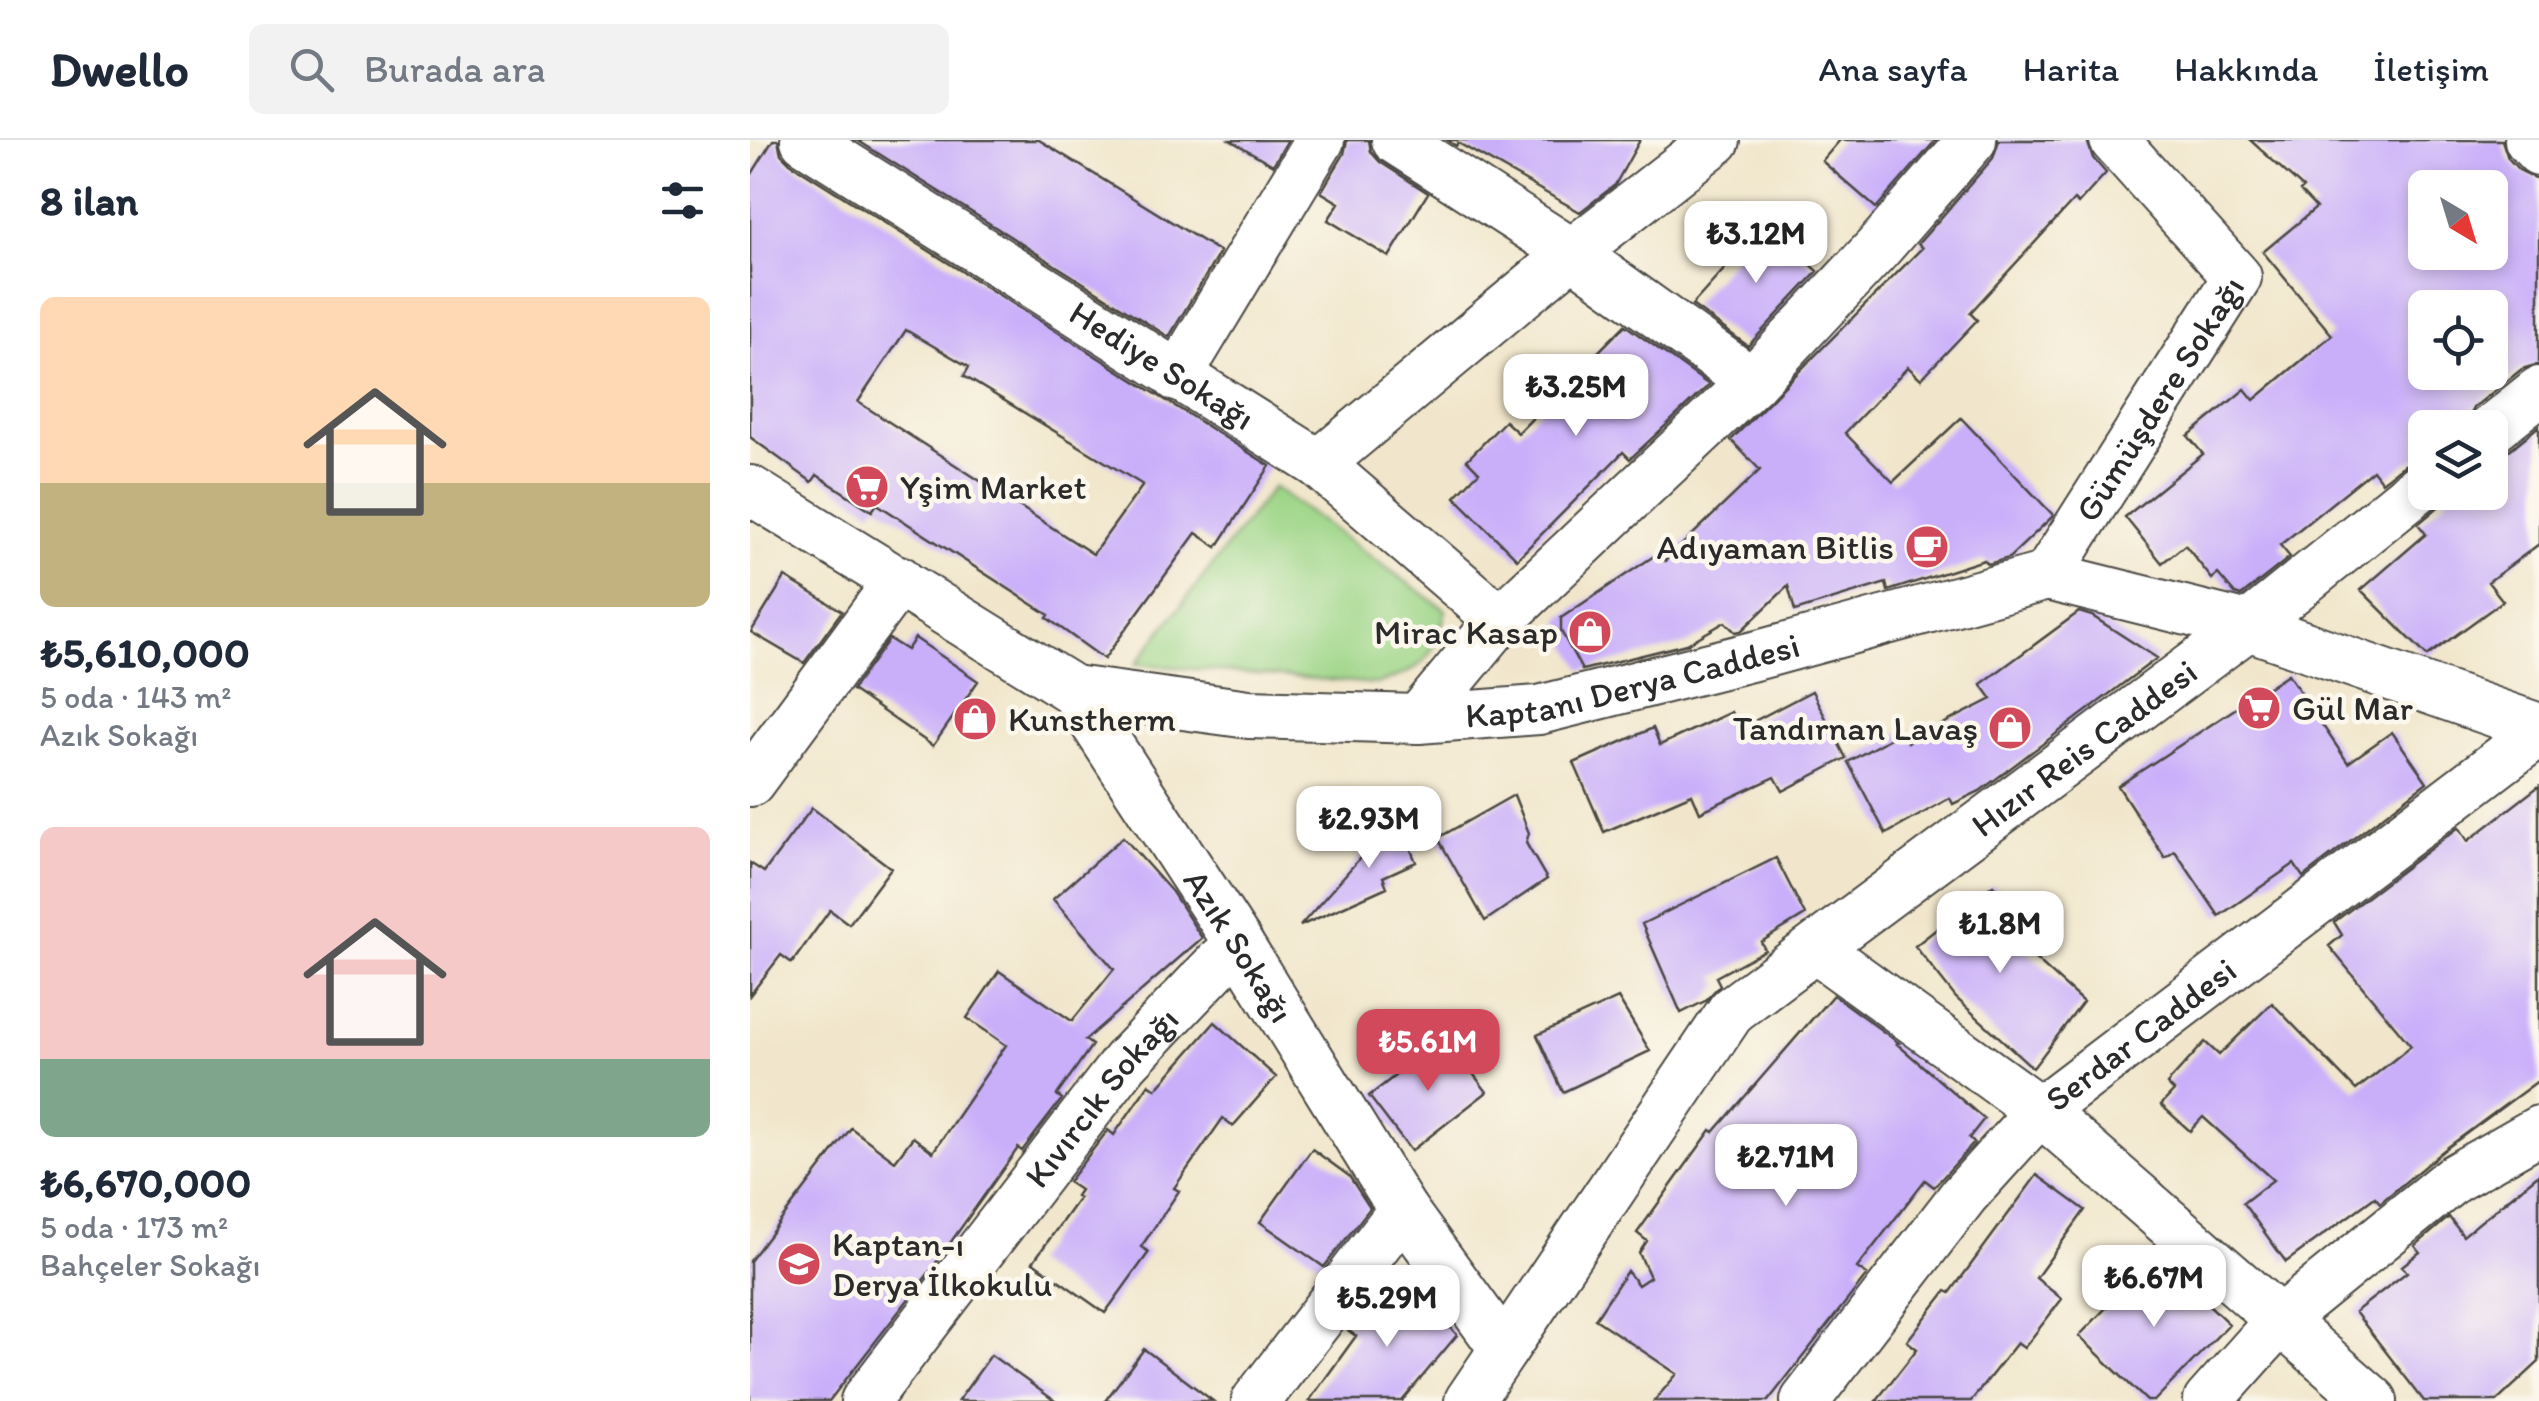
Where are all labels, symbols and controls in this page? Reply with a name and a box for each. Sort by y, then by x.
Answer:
search box [249,24,949,114]
text: Dwello [50,40,189,98]
icon: search [284,42,339,97]
text: Burada ara [364,46,545,92]
text: Ana sayfa [1819,48,1968,90]
text: Harita [2023,48,2119,90]
text: Hakkında [2174,48,2318,90]
text: İletişim [2373,48,2489,90]
north arrow [2408,170,2508,270]
map controls [2408,170,2508,510]
icon: filters [655,173,710,228]
text: 8 ilan [40,175,138,226]
pin: ₺3.12M [1675,201,1837,286]
text: ₺3.12M [1706,214,1806,252]
street label: Gümüşdere Sokağı [2066,268,2253,529]
button: locate [2408,290,2508,390]
street label: Hediye Sokağı [1062,291,1262,439]
pin: ₺3.25M [1495,354,1657,439]
icon: home [285,362,465,542]
text: ₺3.25M [1525,367,1627,405]
button: layers [2408,410,2508,510]
supermarket icon: Yşim Market [844,464,890,510]
place label: Yşim Market [900,466,1087,508]
cafe icon: Adıyaman Bitlis [1904,524,1950,570]
place label: Adıyaman Bitlis [1656,526,1894,568]
shop icon: Mirac Kasap [1567,609,1613,655]
place label: Mirac Kasap [1374,611,1558,653]
street label: Kaptanı Derya Caddesi [1464,624,1804,736]
text: ₺5,610,000 [40,627,250,678]
street label: Hızır Reis Caddesi [1963,650,2205,846]
text: 5 oda · 143 m² [40,678,232,716]
supermarket icon: Gül Mar [2236,685,2282,731]
place label: Gül Mar [2292,687,2413,729]
shop icon: Kunstherm [952,696,998,742]
place label: Kunstherm [1008,698,1176,740]
shop icon: Tandırnan Lavaş [1987,705,2033,751]
place label: Tandırnan Lavaş [1733,707,1978,749]
text: Azık Sokağı [40,716,198,754]
pin: ₺2.93M [1288,786,1450,871]
text: ₺2.93M [1318,799,1420,837]
street label: Azık Sokağı [1175,861,1303,1030]
pin: ₺1.8M [1930,891,2070,976]
icon: home [285,892,465,1072]
text: ₺1.8M [1959,904,2041,942]
street label: Serdar Caddesi [2037,949,2244,1120]
street label: Kıvırcık Sokağı [1015,998,1187,1196]
pin: ₺5.61M [1347,1009,1509,1094]
text: ₺5.61M [1379,1022,1477,1060]
pin: ₺2.71M [1705,1124,1867,1209]
text: ₺2.71M [1737,1137,1835,1175]
text: ₺6,670,000 [40,1157,251,1208]
text: 5 oda · 173 m² [40,1208,228,1246]
place label: Kaptan-ı Derya İlkokulu [832,1223,1052,1305]
school or university icon: Kaptan-ı Derya İlkokulu [776,1241,822,1287]
pin: ₺6.67M [2073,1245,2235,1330]
text: Bahçeler Sokağı [40,1246,260,1284]
text: ₺6.67M [2104,1258,2204,1296]
pin: ₺5.29M [1306,1265,1468,1350]
text: ₺5.29M [1337,1278,1437,1316]

